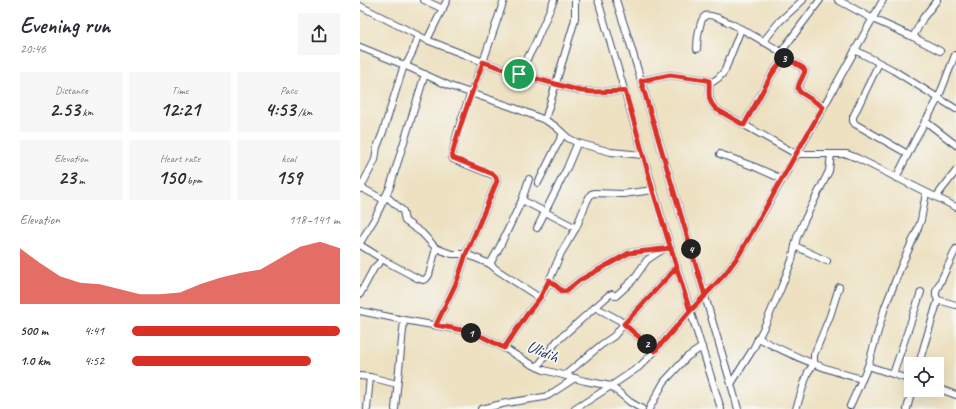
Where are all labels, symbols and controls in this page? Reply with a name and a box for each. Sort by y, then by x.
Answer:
text: Evening run [20,12,110,40]
button: share [298,13,340,55]
text: 20:46 [20,41,46,57]
pin: 3 [774,48,794,68]
text: 3 [782,51,786,65]
pin [502,57,536,91]
icon: arrive [508,63,530,85]
text: Distance [55,83,88,97]
text: Time [172,83,188,97]
text: Pace [280,83,297,97]
text: 2.53 [49,97,80,122]
text: 12:21 [160,97,200,122]
text: 4:53 [265,97,295,122]
text: km [80,105,93,119]
text: /km [295,105,313,119]
text: Elevation [54,151,88,165]
text: Heart rate [160,151,200,165]
text: kcal [281,151,296,165]
text: 23 [58,165,76,190]
text: 150 [158,165,184,190]
text: 159 [275,165,302,190]
text: m [76,173,85,187]
text: bpm [184,173,202,187]
text: Elevation [20,212,60,228]
text: 118–141 m [289,212,340,228]
pin: 4 [681,239,701,259]
text: 4 [689,242,693,256]
text: 500 m [20,323,48,339]
text: 4:41 [84,323,104,339]
pin: 1 [461,323,481,343]
text: 1 [469,326,473,340]
pin: 2 [637,334,657,354]
street label: Ulidih [524,335,562,368]
text: 2 [645,337,649,351]
text: 1.0 km [20,353,50,369]
text: 4:52 [84,353,104,369]
map controls [904,357,944,397]
button: locate [904,357,944,397]

